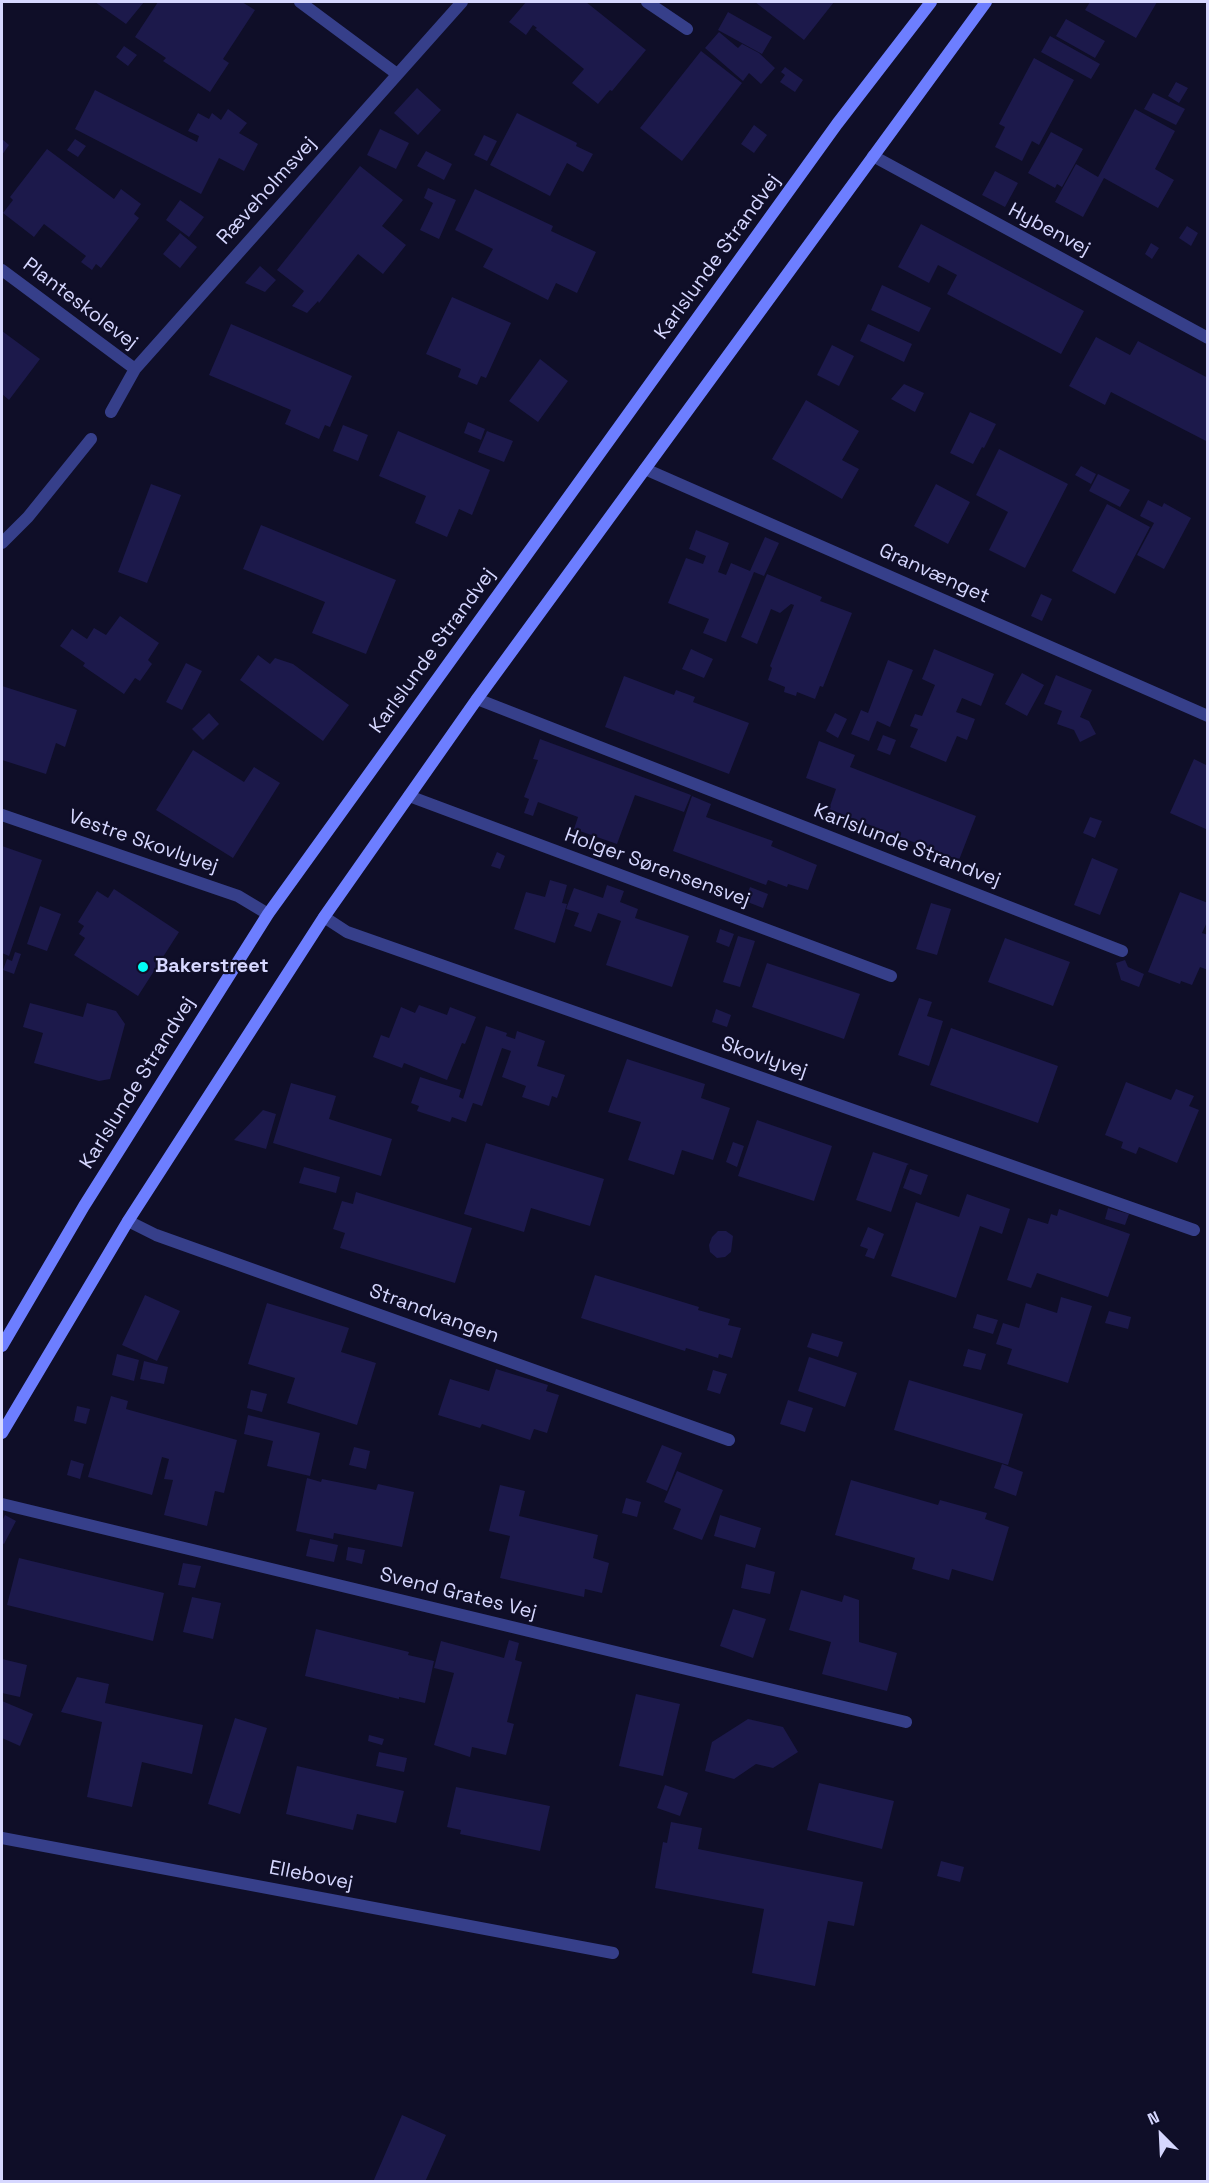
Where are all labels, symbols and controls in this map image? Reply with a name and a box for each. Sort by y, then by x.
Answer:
street label: Ræveholmsvej [212,132,322,250]
street label: Karlslunde Strandvej [650,170,786,344]
street label: Hybenvej [1004,198,1094,262]
street label: Planteskolevej [18,253,142,355]
street label: Granvænget [875,539,993,609]
street label: Karlslunde Strandvej [365,564,501,738]
street label: Karlslunde Strandvej [810,799,1004,893]
street label: Vestre Skovlyvej [65,805,221,879]
street label: Holger Sørensensvej [561,823,753,913]
place label: Bakerstreet [155,955,269,979]
marker: Bakerstreet [136,960,150,974]
street label: Karlslunde Strandvej [75,993,201,1173]
street label: Skovlyvej [718,1032,810,1084]
street label: Strandvangen [366,1279,502,1349]
street label: Svend Grates Vej [377,1563,539,1625]
street label: Ellebovej [267,1856,355,1896]
north arrow [1131,2105,1191,2165]
text: N [1144,2106,1163,2130]

